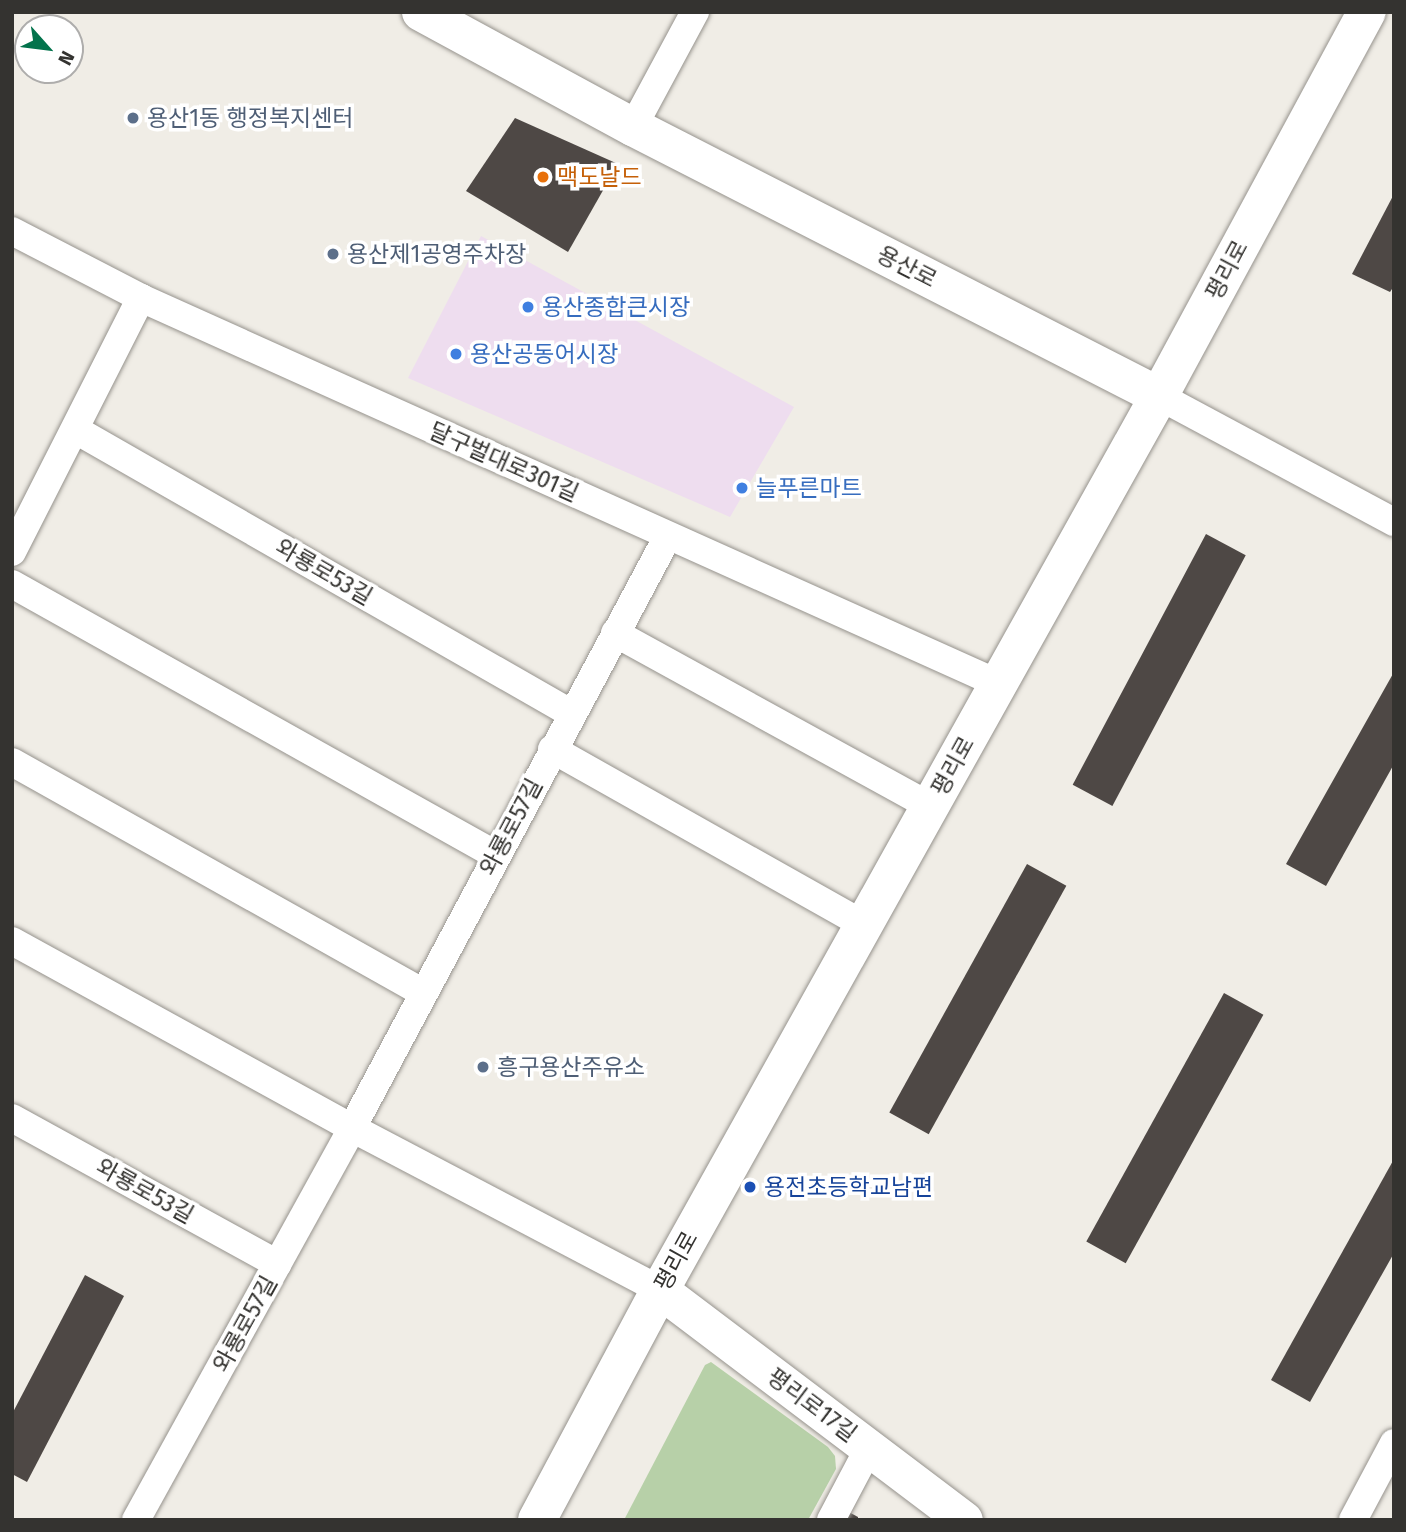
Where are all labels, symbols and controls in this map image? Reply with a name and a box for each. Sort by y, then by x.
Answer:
north arrow [14,14,84,84]
text: N [53,47,79,69]
place label: 용산1동 행정복지센터 [147,104,353,132]
marker: 용산1동 행정복지센터 [125,110,141,126]
place label: 맥도날드 [557,163,642,191]
marker: 맥도날드 [535,169,551,185]
street label: 평리로 [1200,235,1254,305]
place label: 용산제1공영주차장 [347,240,526,268]
street label: 용산로 [872,240,942,294]
marker: 용산제1공영주차장 [325,246,341,262]
place label: 용산종합큰시장 [542,293,690,321]
marker: 용산종합큰시장 [520,299,536,315]
place label: 용산공동어시장 [470,340,618,368]
marker: 용산공동어시장 [448,346,464,362]
street label: 달구벌대로301길 [425,417,583,507]
place label: 늘푸른마트 [756,474,862,502]
marker: 늘푸른마트 [734,480,750,496]
street label: 와룡로53길 [271,533,377,611]
street label: 평리로 [926,732,980,800]
street label: 와룡로57길 [474,774,548,880]
place label: 흥구용산주유소 [497,1053,645,1081]
marker: 흥구용산주유소 [475,1059,491,1075]
street label: 와룡로53길 [91,1153,199,1229]
place label: 용전초등학교남편 [764,1173,933,1201]
marker: 용전초등학교남편 [742,1179,758,1195]
street label: 평리로 [649,1227,703,1295]
street label: 와룡로57길 [207,1271,283,1377]
street label: 평리로17길 [762,1362,862,1448]

